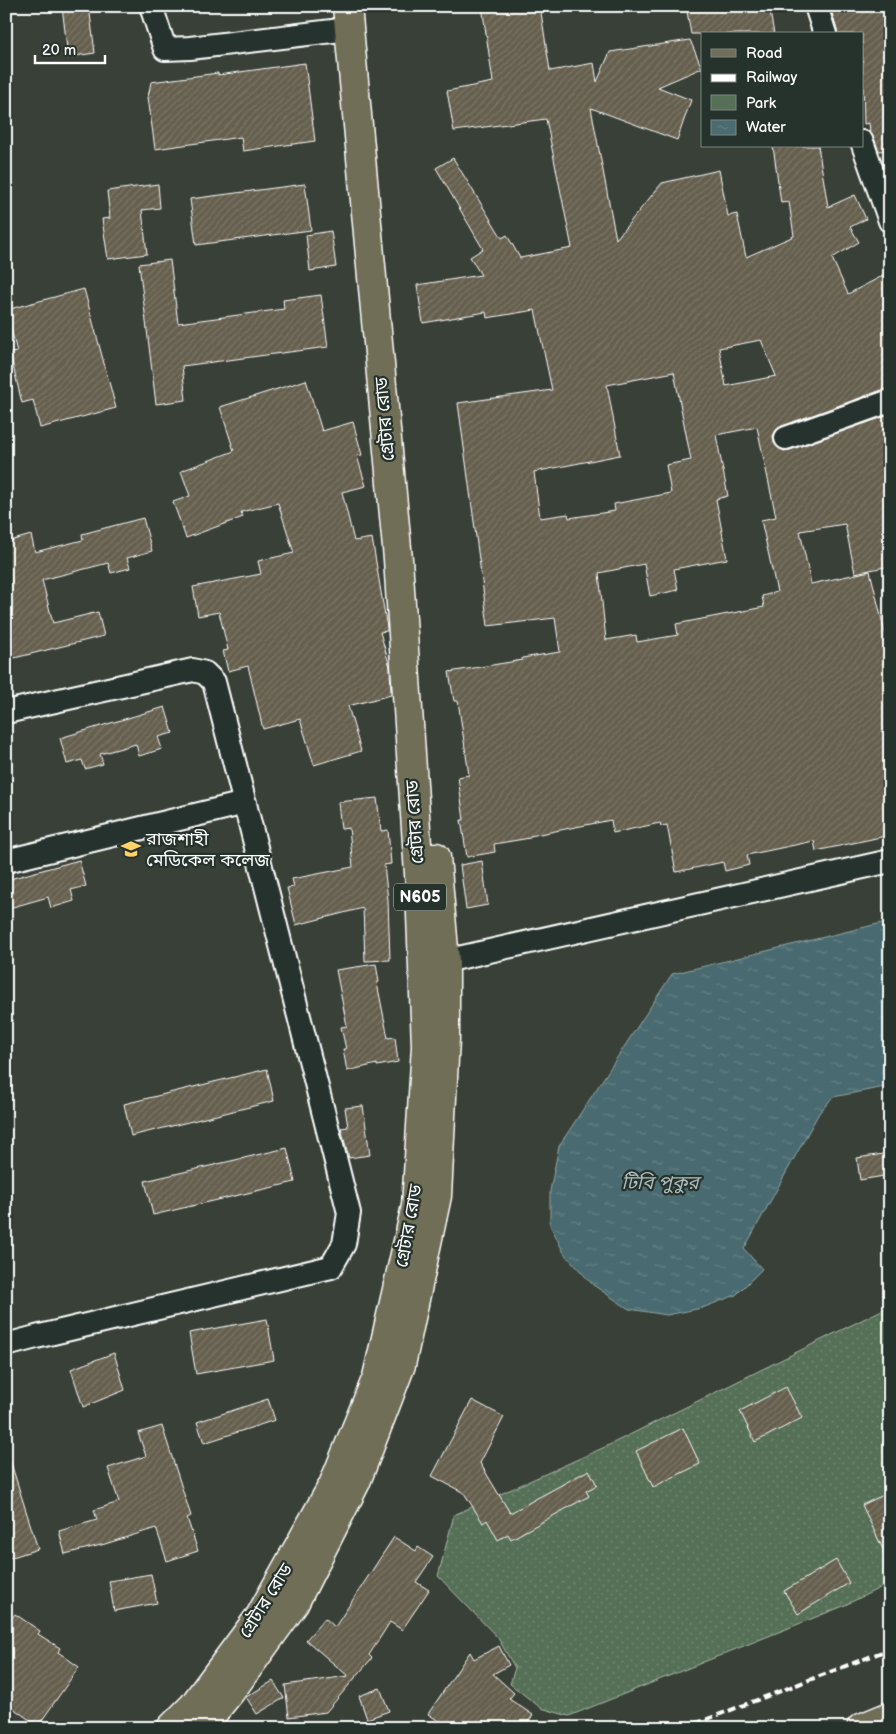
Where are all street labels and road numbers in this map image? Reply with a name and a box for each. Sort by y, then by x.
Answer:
street label: গ্রেটার রোড [371,376,399,462]
street label: গ্রেটার রোড [402,779,428,865]
road number: N605 [394,884,446,910]
street label: গ্রেটার রোড [391,1183,427,1269]
street label: গ্রেটার রোড [235,1560,297,1642]

